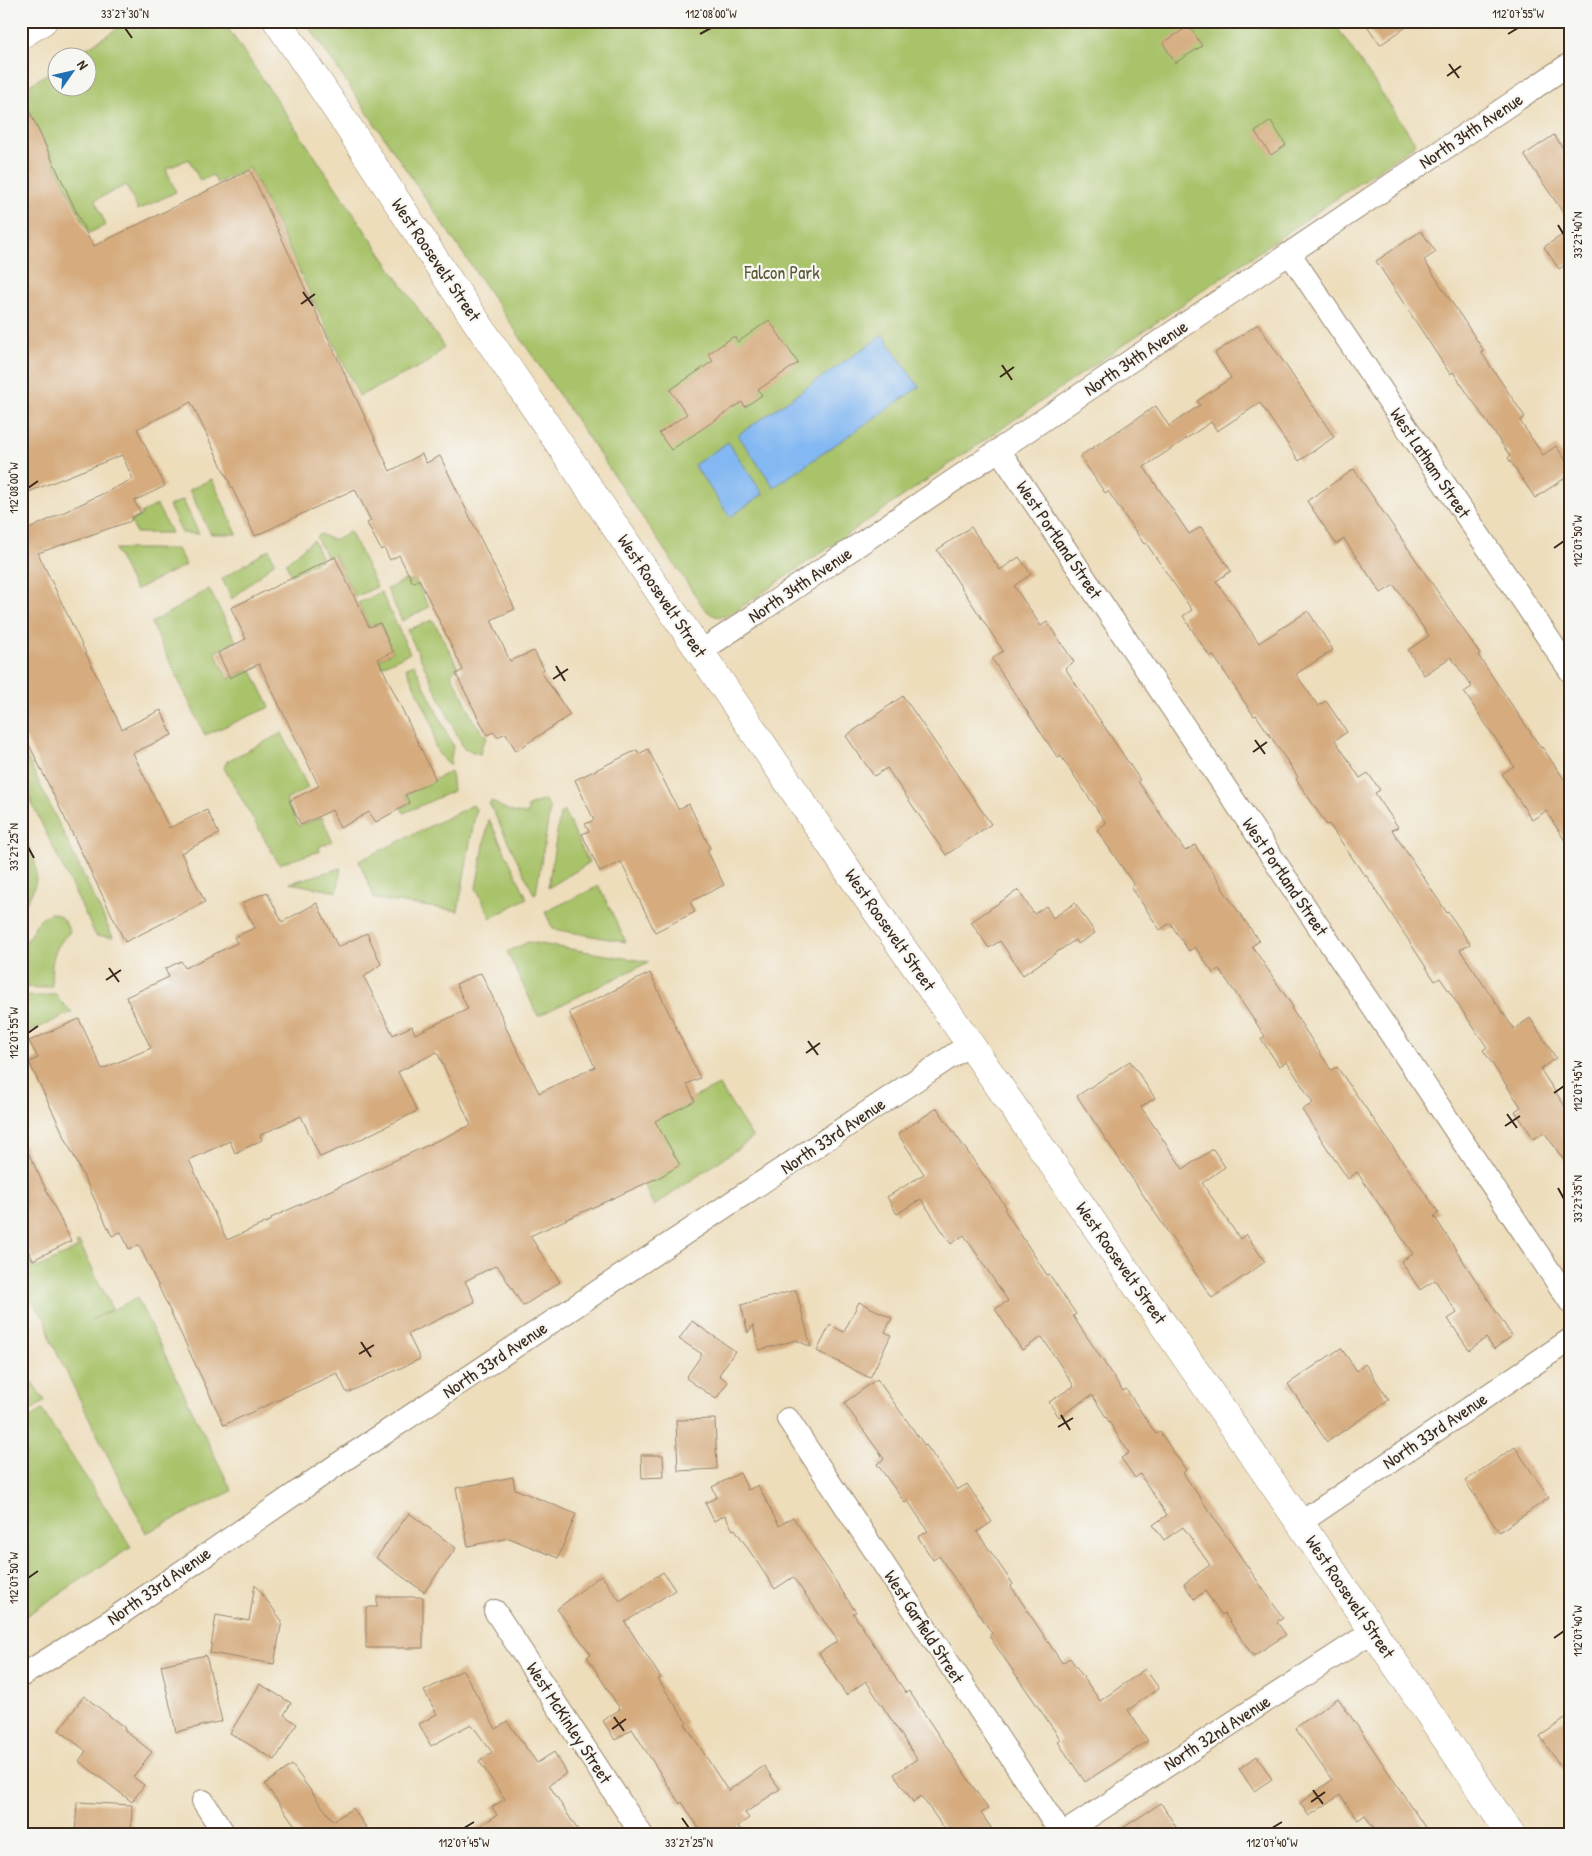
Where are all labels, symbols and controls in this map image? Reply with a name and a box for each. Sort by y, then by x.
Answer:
text: 33°27'30"N [101,5,149,22]
text: 112°08'00"W [685,5,737,22]
text: 112°07'55"W [1492,5,1544,22]
north arrow [48,48,98,98]
text: N [73,56,93,73]
street label: North 34th Avenue [1414,87,1527,175]
street label: West Roosevelt Street [386,193,487,327]
text: 33°27'40"N [1569,212,1586,258]
park label: Falcon Park [743,260,820,285]
street label: North 34th Avenue [1079,314,1192,402]
street label: West Latham Street [1384,403,1477,524]
text: 112°08'00"W [5,462,22,514]
street label: West Portland Street [1011,476,1109,604]
text: 112°07'50"W [1569,514,1586,567]
street label: West Roosevelt Street [612,529,713,663]
street label: North 34th Avenue [743,541,856,629]
street label: West Portland Street [1237,813,1335,941]
text: 33°27'25"N [5,823,22,871]
street label: West Roosevelt Street [839,864,942,996]
text: 112°07'55"W [5,1007,22,1059]
text: 112°07'45"W [1569,1060,1586,1112]
street label: North 33rd Avenue [775,1091,890,1180]
text: 33°27'35"N [1569,1175,1586,1223]
street label: West Roosevelt Street [1070,1197,1173,1329]
street label: North 33rd Avenue [437,1315,552,1404]
street label: North 33rd Avenue [1377,1386,1492,1475]
street label: West Roosevelt Street [1300,1530,1401,1664]
street label: North 33rd Avenue [102,1540,216,1631]
text: 112°07'50"W [5,1551,22,1604]
street label: West Garfield Street [878,1565,971,1689]
text: 112°07'40"W [1569,1605,1586,1657]
street label: West McKinley Street [521,1657,619,1789]
street label: North 32nd Avenue [1158,1689,1275,1777]
text: 112°07'45"W [438,1834,490,1851]
text: 33°27'25"N [665,1834,713,1851]
text: 112°07'40"W [1246,1834,1298,1851]

